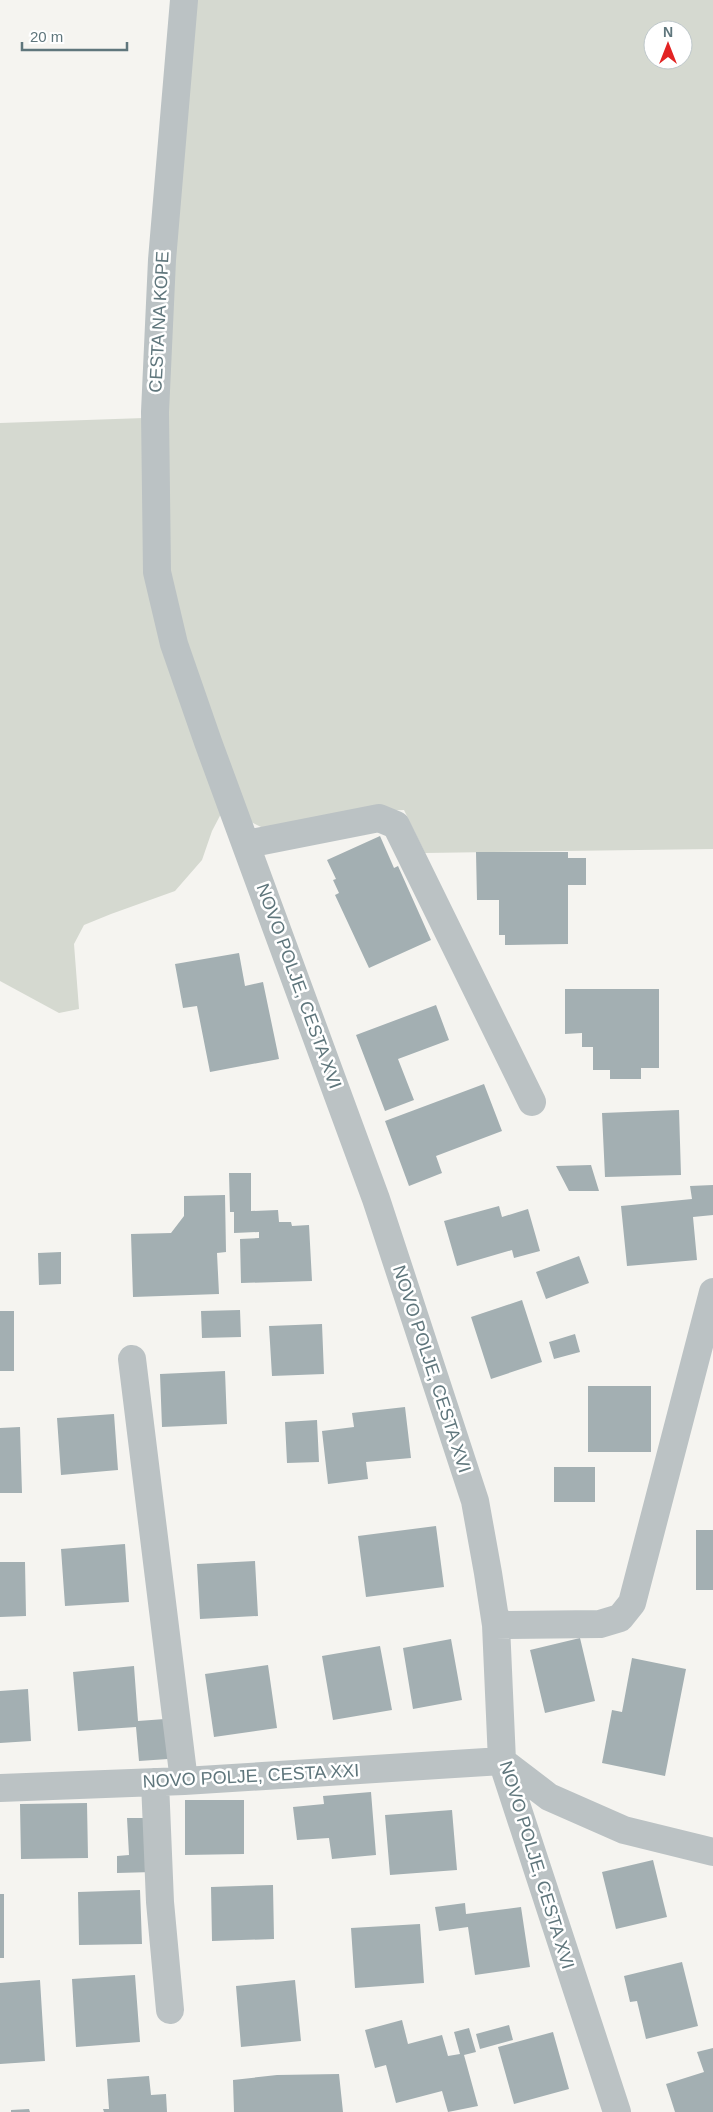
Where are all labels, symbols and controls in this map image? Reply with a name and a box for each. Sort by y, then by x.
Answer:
scale bar [22,20,128,52]
north arrow [643,20,693,70]
text: N [663,24,673,40]
text: 20 m [30,28,63,45]
street label: CESTA NA KOPE [145,251,173,393]
street label: NOVO POLJE, CESTA XVI [253,881,345,1091]
street label: NOVO POLJE, CESTA XVI [389,1263,475,1475]
street label: NOVO POLJE, CESTA XVI [496,1758,578,1972]
street label: NOVO POLJE, CESTA XXI [142,1760,360,1792]

